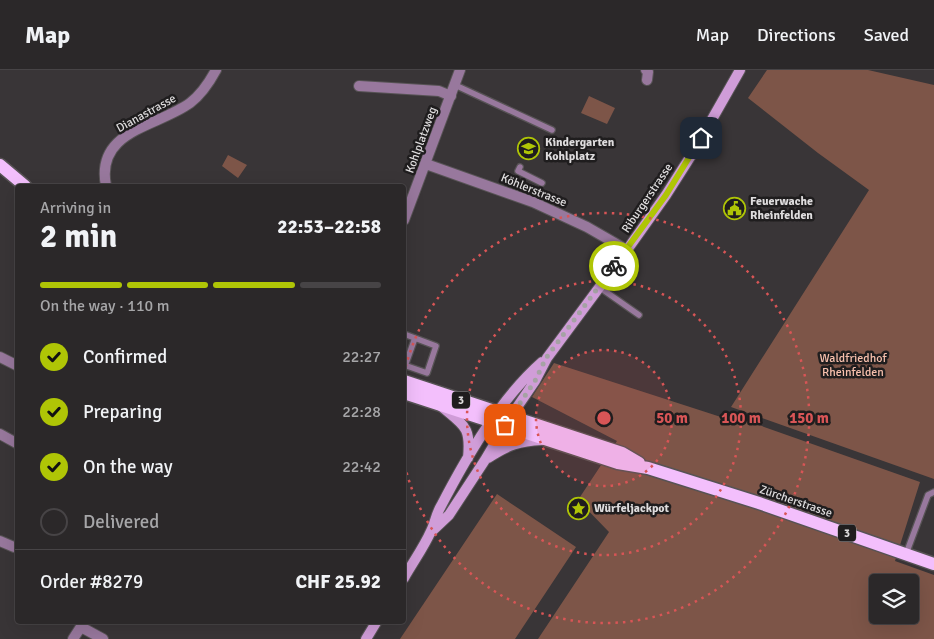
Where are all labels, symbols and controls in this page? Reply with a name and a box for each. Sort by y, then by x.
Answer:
text: Map [25,20,70,50]
text: Map [696,24,729,46]
text: Directions [757,24,836,46]
text: Saved [864,24,909,46]
street label: Dianastrasse [114,91,179,136]
street label: Kohlplatzweg [403,105,440,175]
pin [680,117,722,159]
icon: home [687,124,715,152]
place label: Kindergarten Kohlplatz [545,135,615,164]
school or university icon: Kindergarten Kohlplatz [517,137,541,161]
street label: Riburgerstrasse [619,161,676,236]
street label: Köhlerstrasse [499,170,569,211]
place label: Feuerwache Rheinfelden [750,194,813,223]
public building icon: Feuerwache Rheinfelden [722,196,746,220]
text: Arriving in [40,198,111,218]
text: 22:53–22:58 [277,215,381,239]
text: 2 min [40,217,117,256]
courier [589,241,639,291]
icon: bike [600,252,628,280]
text: On the way · 110 m [40,296,170,316]
icon: check [40,343,68,371]
text: Confirmed [83,345,167,369]
text: 22:27 [342,347,381,367]
park label: Waldfriedhof Rheinfelden [820,351,887,380]
road number: 3 [452,392,470,408]
icon: check [40,398,68,426]
text: Preparing [83,400,162,424]
text: 22:28 [342,402,381,422]
pin [484,404,526,446]
centre of rings [595,409,613,427]
text: 50 m [656,409,688,427]
text: 100 m [721,409,761,427]
text: 150 m [789,409,829,427]
icon: bag [491,411,519,439]
icon: check [40,453,68,481]
text: On the way [83,455,173,479]
text: 22:42 [342,457,381,477]
street label: Zürcherstrasse [757,482,834,521]
place icon: Würfeljackpot [566,496,590,520]
place label: Würfeljackpot [594,501,670,516]
text: Delivered [83,510,159,534]
road number: 3 [838,524,856,542]
text: Order #8279 [40,570,143,594]
text: CHF 25.92 [296,570,381,594]
map controls [869,574,919,624]
button: layers [869,574,919,624]

